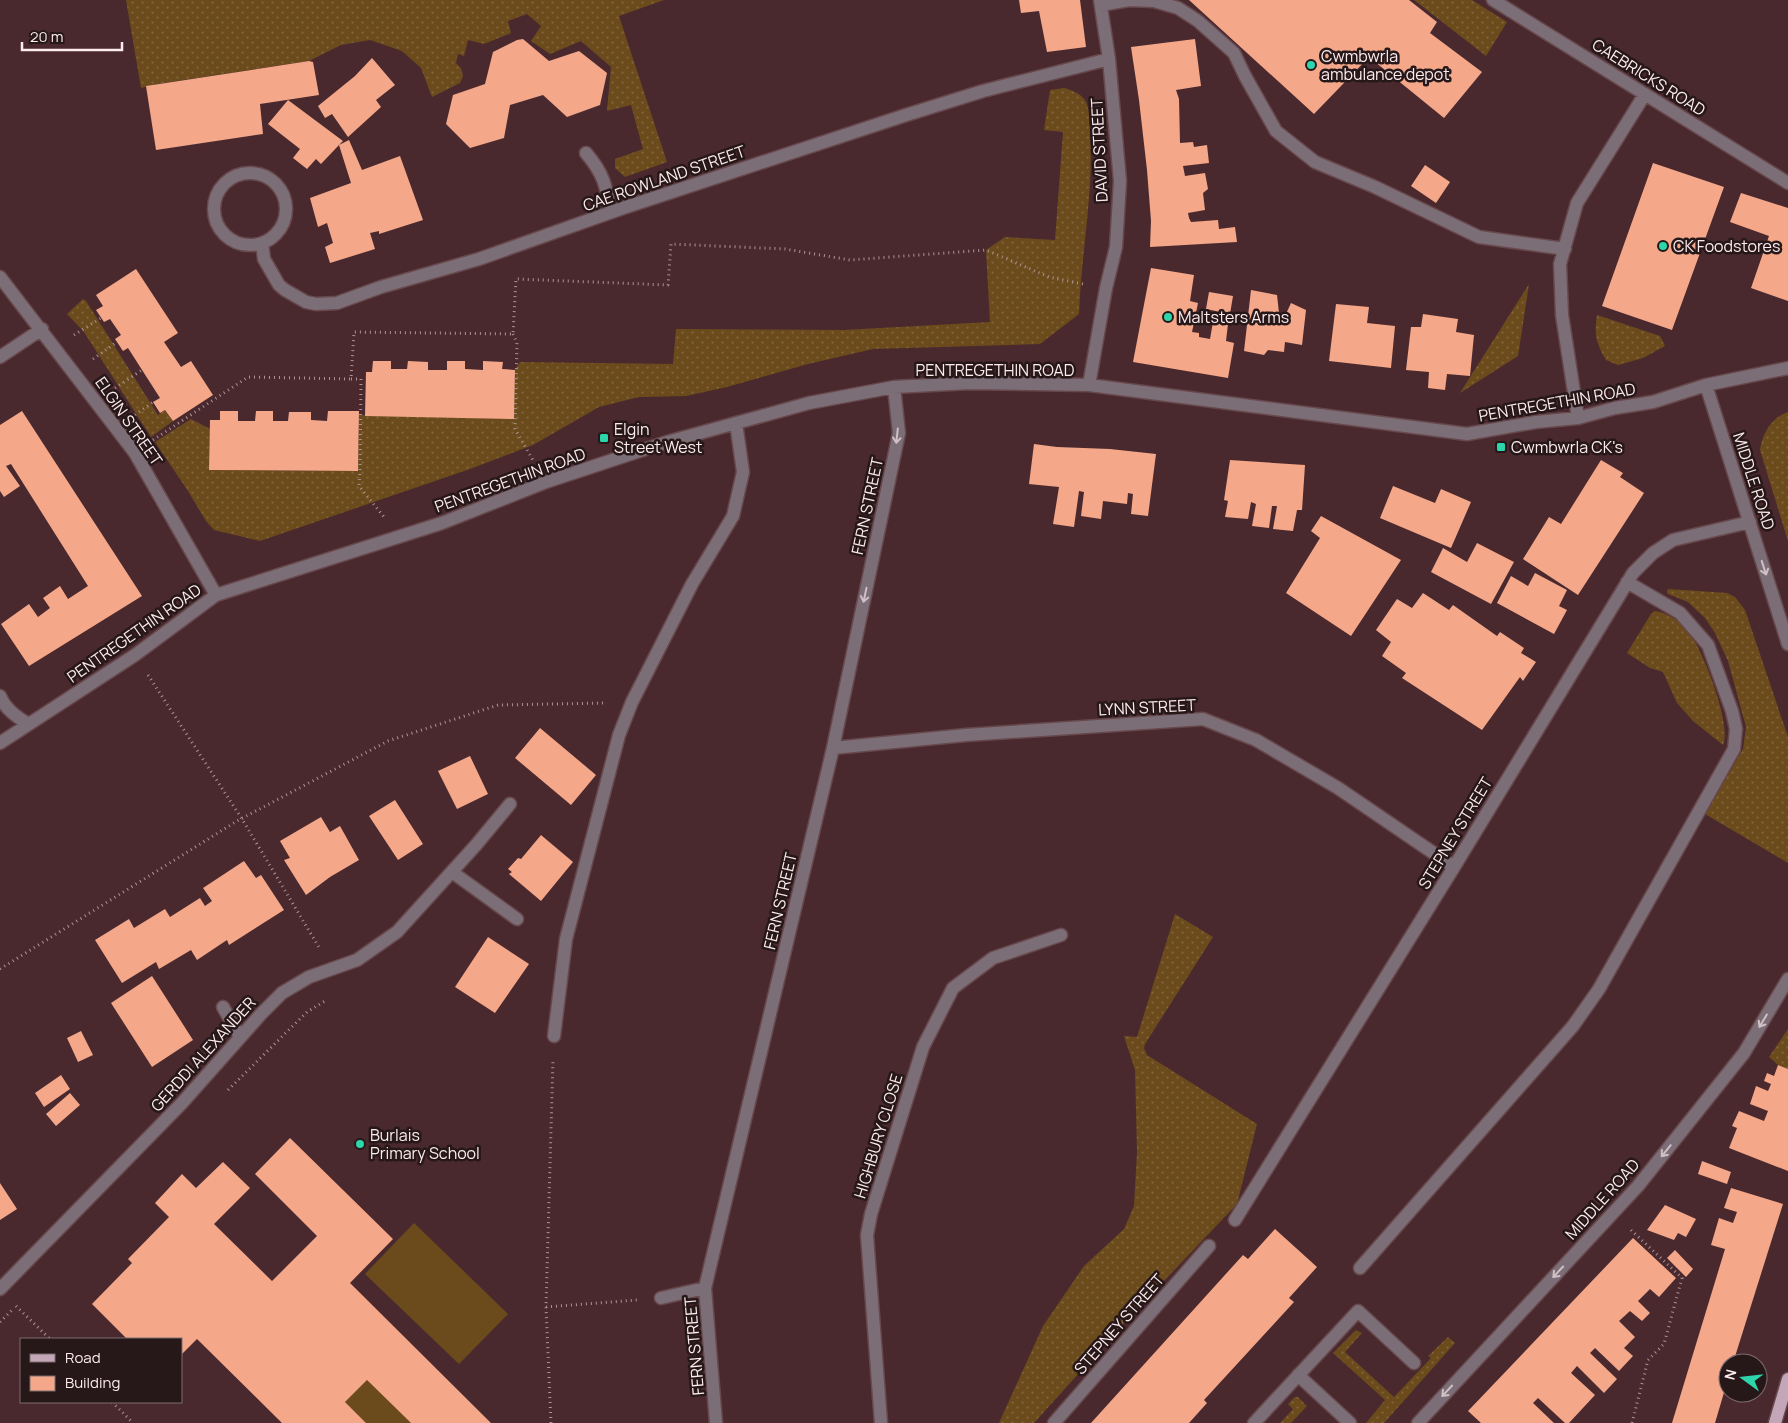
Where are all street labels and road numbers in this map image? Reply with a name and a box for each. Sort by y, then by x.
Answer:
street label: CAEBRICKS ROAD [1588,33,1710,121]
street label: DAVID STREET [1085,97,1113,203]
street label: CAE ROWLAND STREET [580,140,748,216]
street label: PENTREGETHIN ROAD [915,359,1075,381]
street label: ELGIN STREET [90,372,168,470]
street label: PENTREGETHIN ROAD [1477,377,1637,427]
street label: MIDDLE ROAD [1728,429,1780,533]
street label: PENTREGETHIN ROAD [432,442,589,518]
street label: FERN STREET [846,455,888,557]
street label: PENTREGETHIN ROAD [63,578,206,688]
street label: LYNN STREET [1098,693,1197,721]
street label: STEPNEY STREET [1413,773,1497,893]
street label: FERN STREET [758,850,802,952]
street label: GERDDI ALEXANDER [146,992,260,1116]
street label: HIGHBURY CLOSE [849,1071,907,1201]
street label: MIDDLE ROAD [1560,1154,1644,1244]
street label: STEPNEY STREET [1069,1269,1169,1379]
street label: FERN STREET [679,1295,709,1396]

